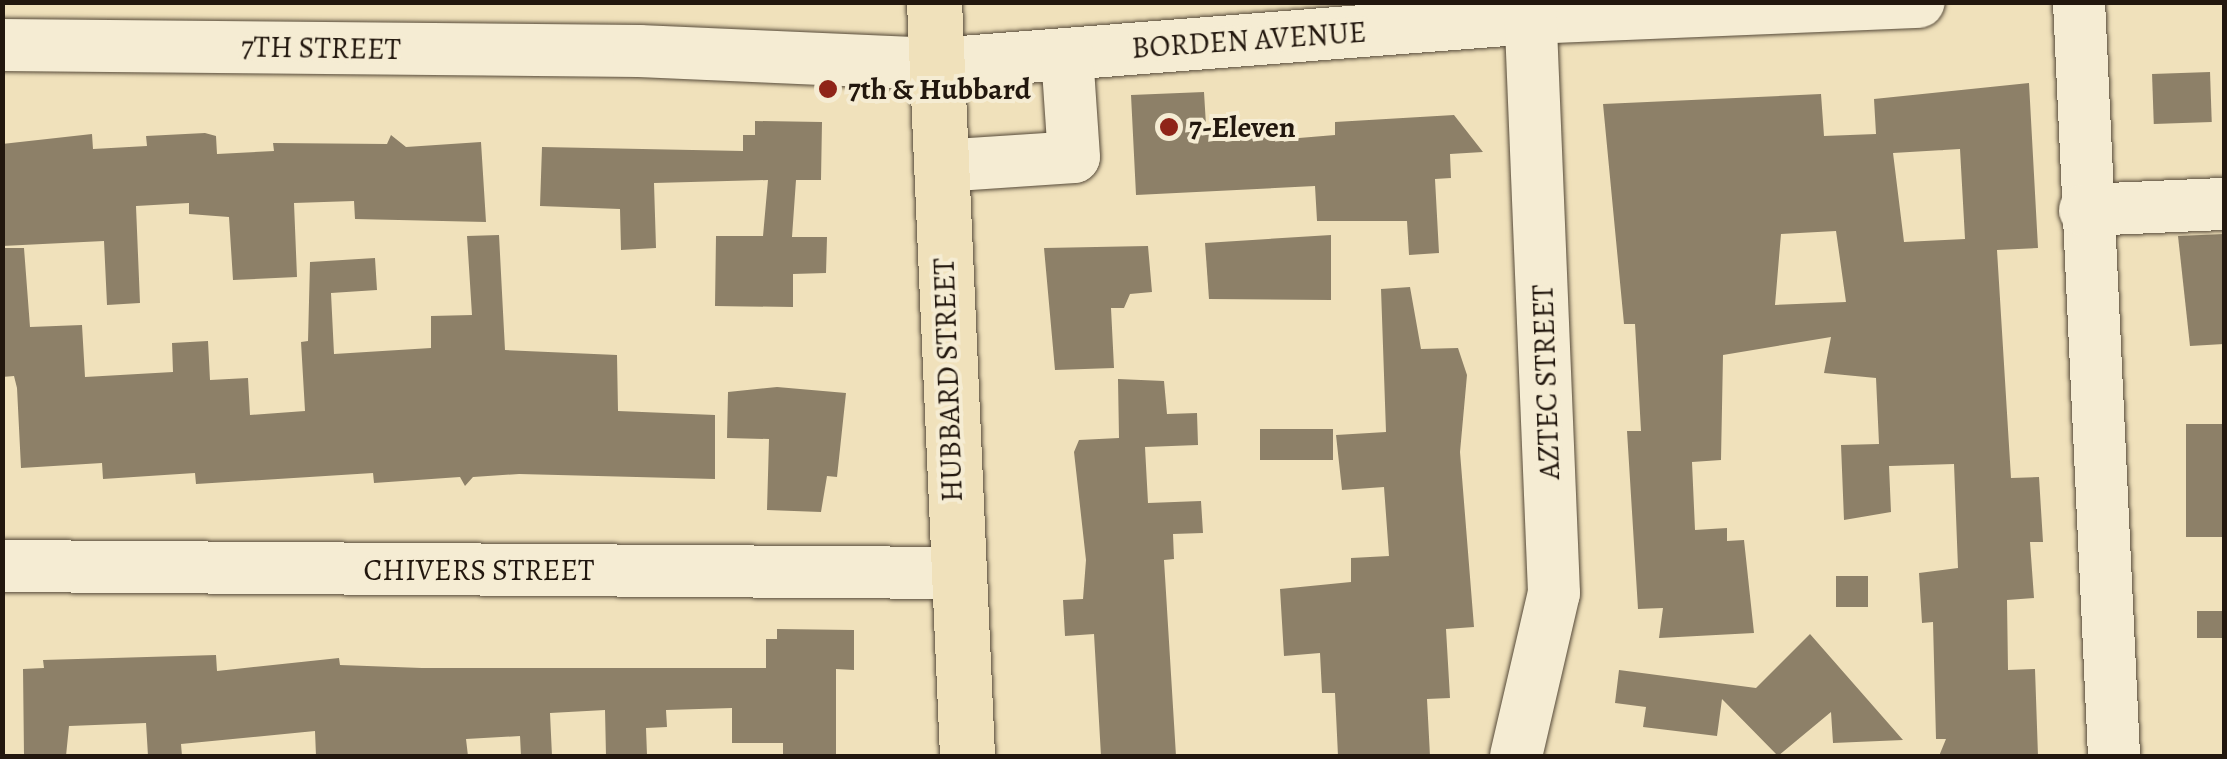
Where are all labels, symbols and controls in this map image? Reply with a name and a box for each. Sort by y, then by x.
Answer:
street label: BORDEN AVENUE [1130,14,1368,66]
street label: 7TH STREET [241,29,401,67]
place label: 7th & Hubbard [848,71,1031,107]
marker: 7th & Hubbard [817,78,839,100]
place label: 7-Eleven [1189,109,1296,145]
marker: 7-Eleven [1158,116,1180,138]
street label: HUBBARD STREET [926,257,970,503]
street label: AZTEC STREET [1525,284,1567,480]
street label: CHIVERS STREET [364,552,594,588]

